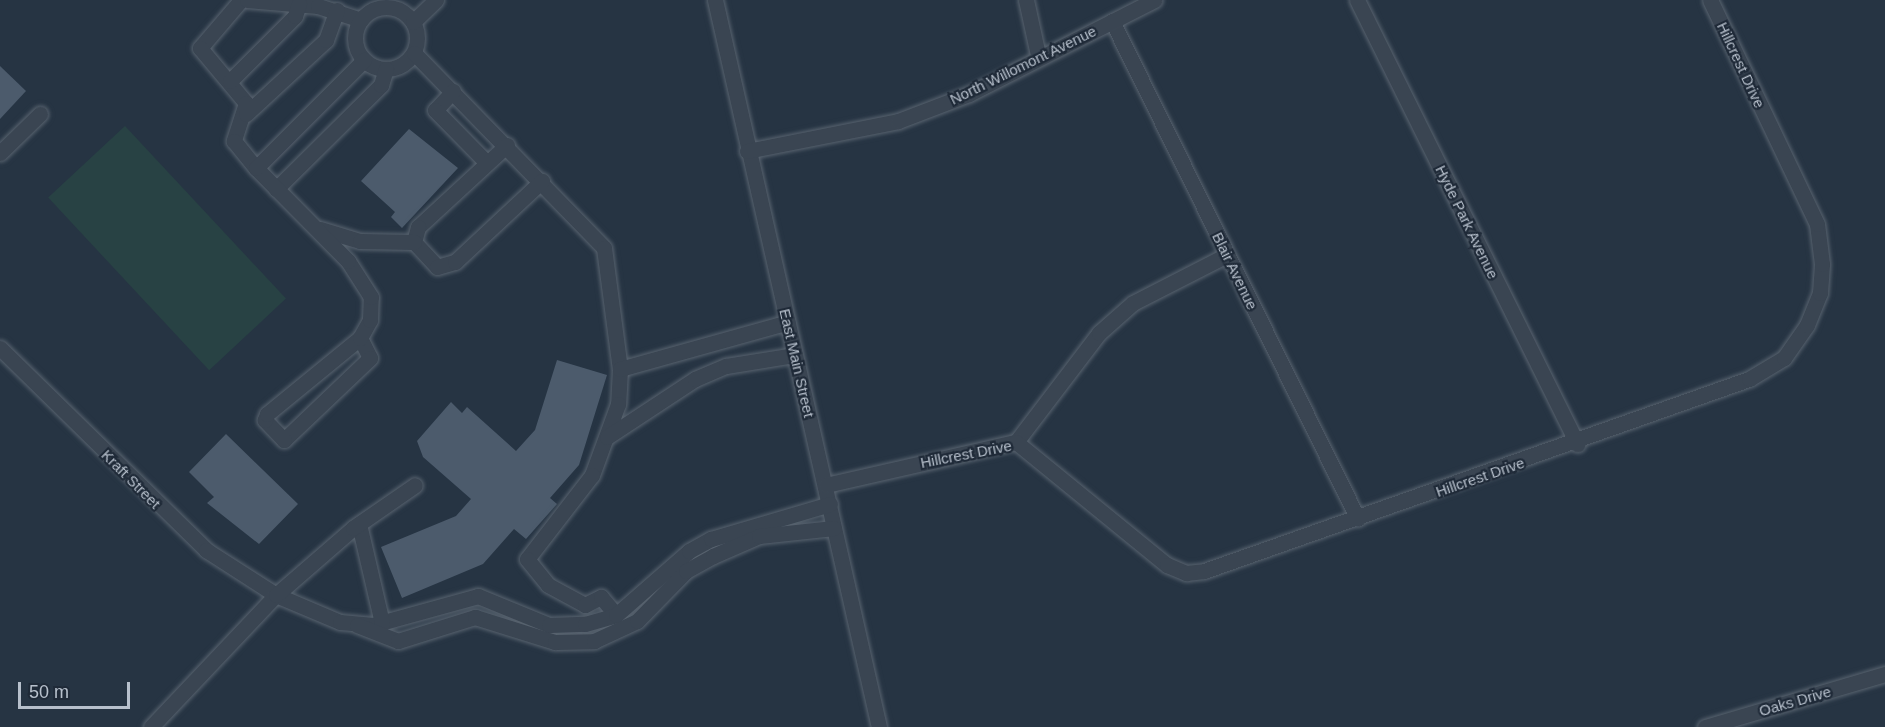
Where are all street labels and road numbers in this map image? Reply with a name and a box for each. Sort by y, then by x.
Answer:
street label: Hillcrest Drive [1713,19,1769,111]
street label: North Willomont Avenue [946,22,1100,108]
street label: Hyde Park Avenue [1432,162,1502,282]
street label: Blair Avenue [1208,229,1262,313]
street label: East Main Street [776,307,818,419]
street label: Hillcrest Drive [919,436,1013,472]
street label: Kraft Street [98,446,164,512]
street label: Hillcrest Drive [1433,453,1527,501]
street label: Oaks Drive [1757,682,1833,720]

